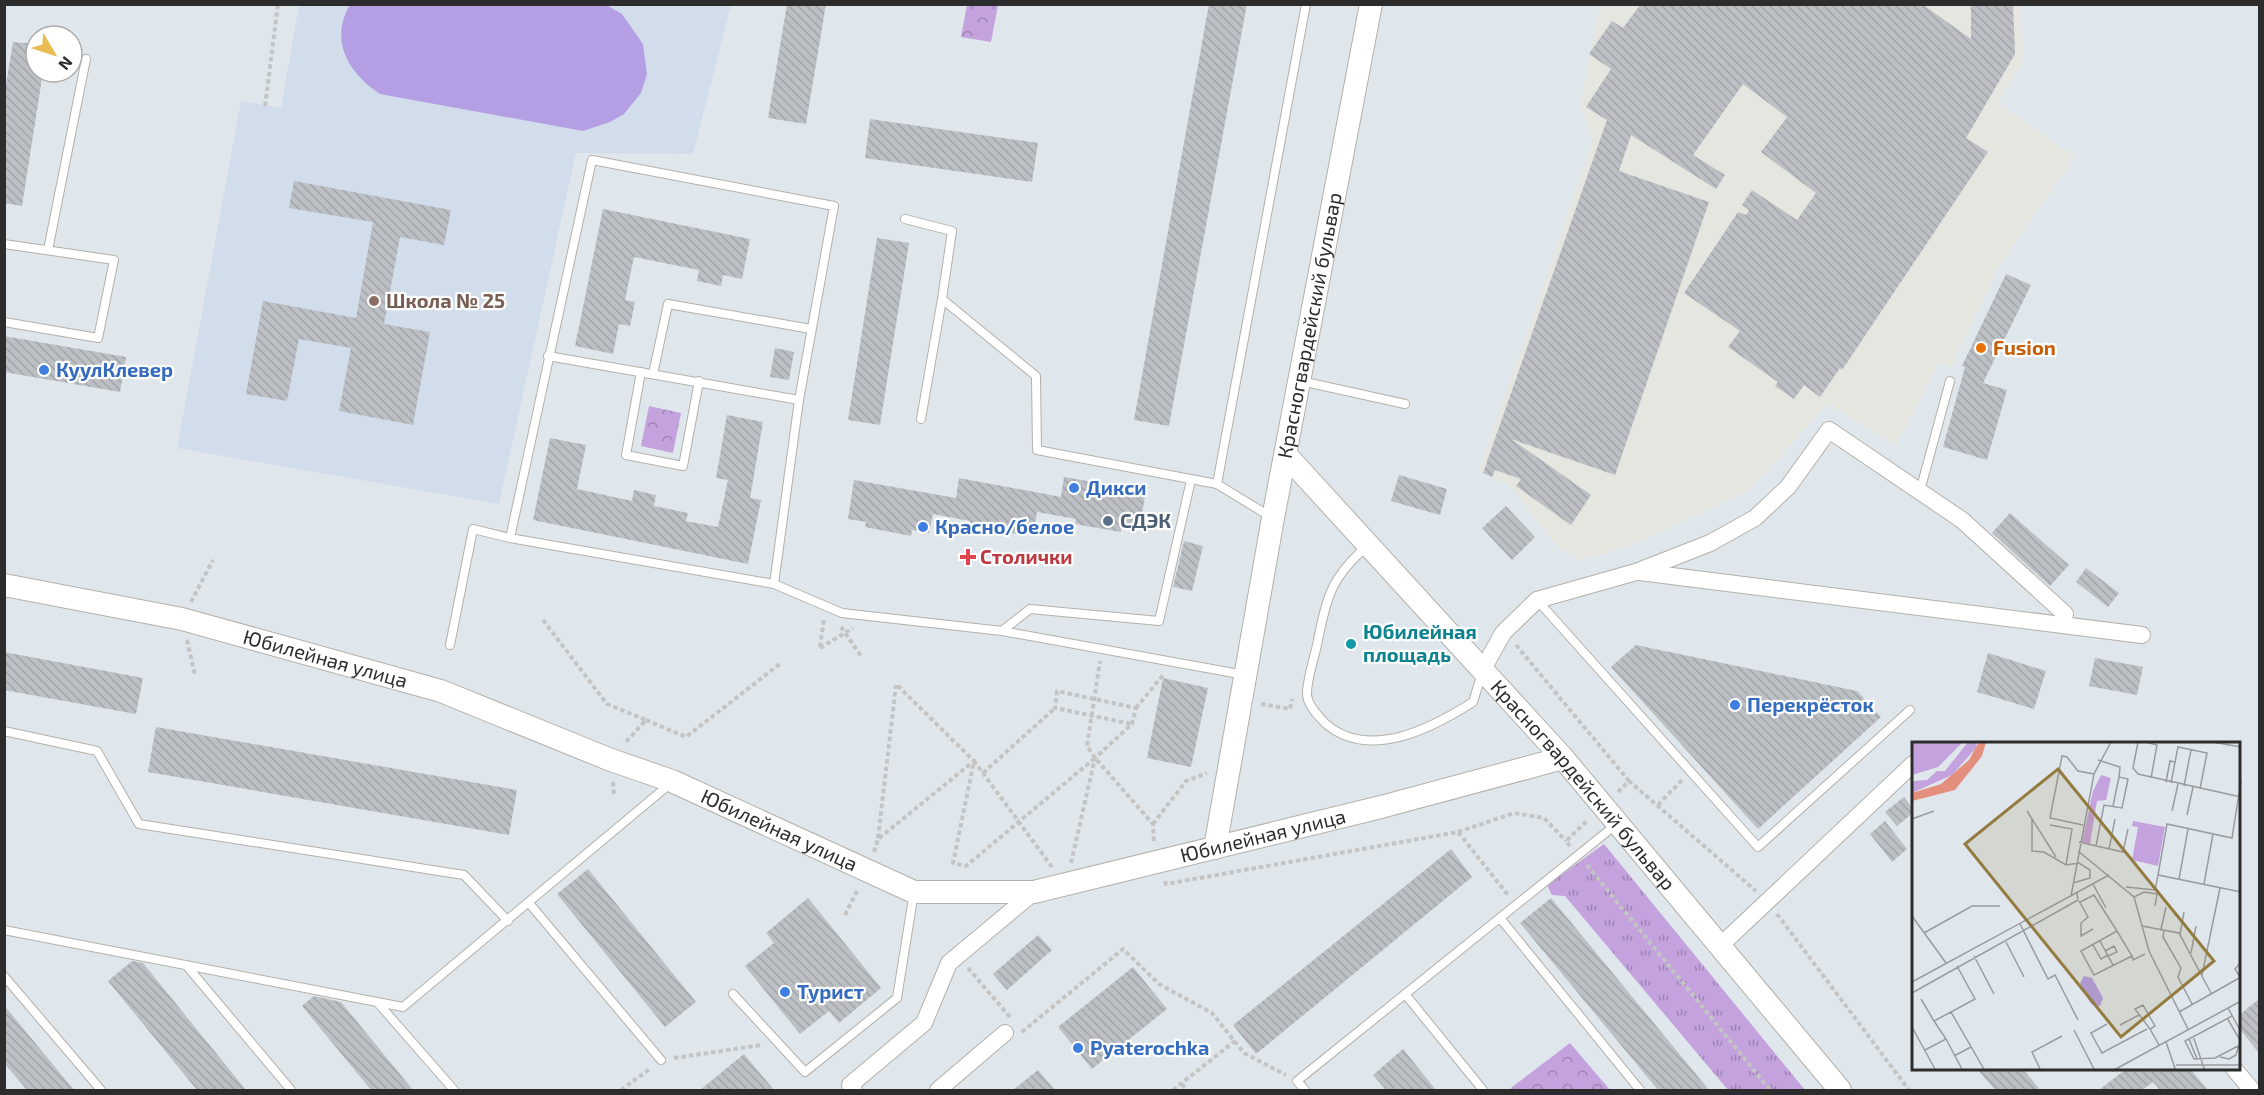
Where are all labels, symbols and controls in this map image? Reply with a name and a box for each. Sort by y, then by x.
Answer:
north arrow [24,24,84,84]
text: N [55,53,77,74]
street label: Красногвардейский бульвар [1272,190,1346,460]
place label: Школа № 25 [386,288,505,312]
marker: Школа № 25 [367,294,381,308]
place label: Fusion [1993,335,2056,359]
marker: Fusion [1974,341,1988,355]
place label: КуулКлевер [56,357,173,381]
marker: КуулКлевер [37,363,51,377]
place label: Дикси [1086,475,1147,499]
marker: Дикси [1067,481,1081,495]
place label: СДЭК [1120,508,1171,532]
place label: Красно/белое [935,514,1074,538]
marker: СДЭК [1101,514,1115,528]
marker: Красно/белое [916,520,930,534]
place label: Столички [980,544,1073,568]
marker: Столички [961,550,975,564]
place label: Юбилейная площадь [1363,619,1477,666]
street label: Юбилейная улица [241,624,410,692]
marker: Юбилейная площадь [1344,637,1358,651]
street label: Красногвардейский бульвар [1486,674,1681,894]
place label: Перекрёсток [1747,692,1874,716]
marker: Перекрёсток [1728,698,1742,712]
inset map [1912,742,2240,1071]
street label: Юбилейная улица [698,783,862,876]
street label: Юбилейная улица [1178,803,1348,867]
place label: Турист [797,979,864,1003]
marker: Турист [778,985,792,999]
place label: Pyaterochka [1090,1035,1209,1060]
marker: Pyaterochka [1071,1041,1085,1055]

